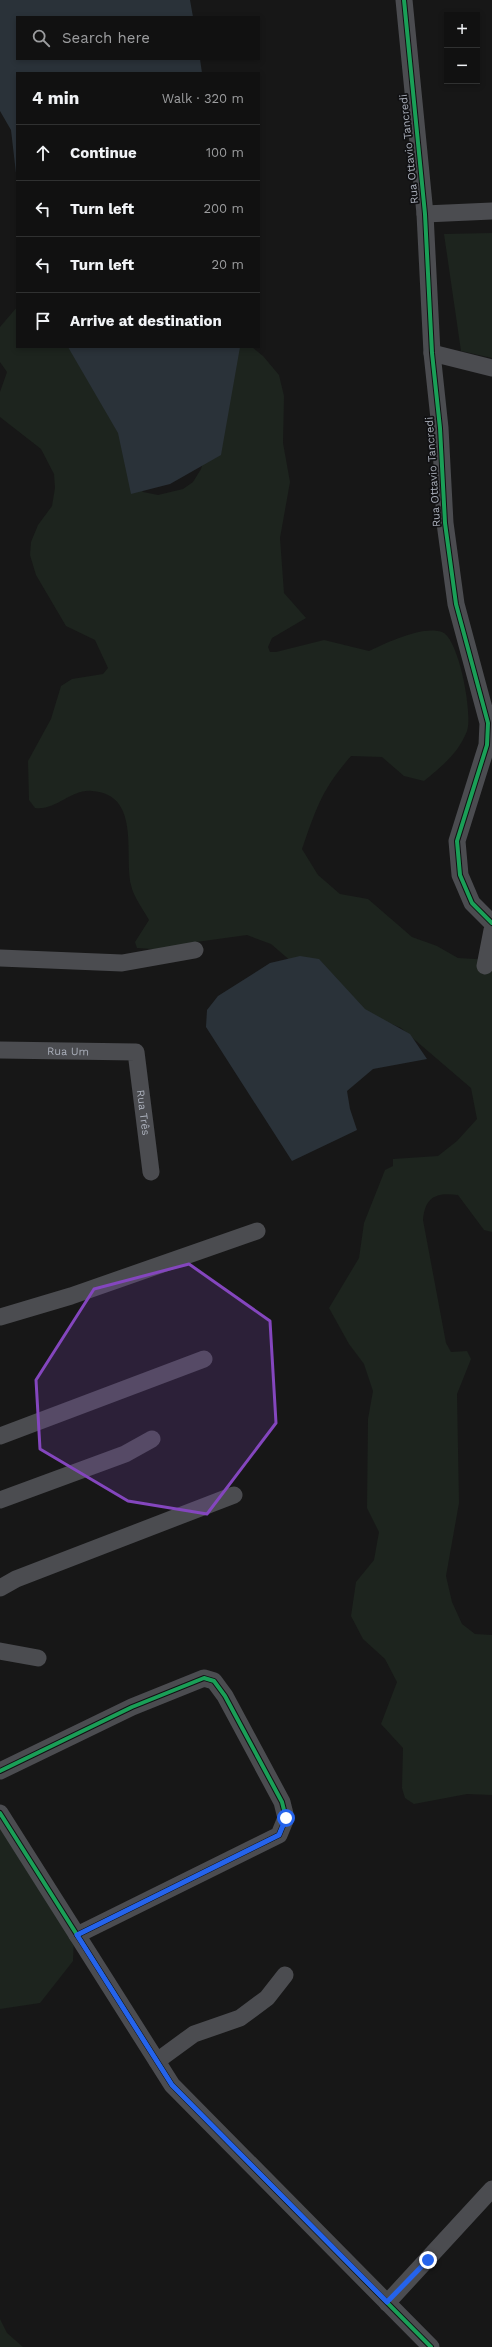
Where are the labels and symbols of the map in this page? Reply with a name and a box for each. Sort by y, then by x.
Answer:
street label: Rua Ottavio Tancredi [397,93,421,205]
street label: Rua Ottavio Tancredi [423,416,443,528]
street label: Rua Um [47,1044,89,1058]
street label: Rua Três [134,1089,153,1136]
route start [277,1809,295,1827]
route end [419,2251,437,2269]

